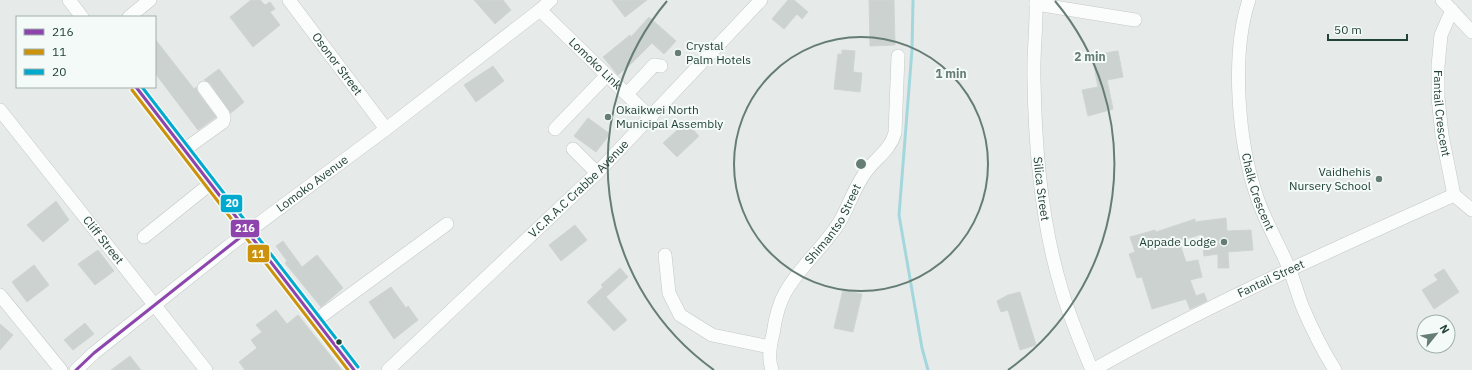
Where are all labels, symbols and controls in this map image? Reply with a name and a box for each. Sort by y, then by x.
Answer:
legend [16,16,156,88]
scale bar [1328,16,1407,42]
text: 50 m [1334,22,1362,37]
text: 216 [52,24,74,39]
street label: Osonor Street [309,29,366,98]
street label: Lomoko Link [566,34,626,93]
place label: Crystal Palm Hotels [686,38,751,67]
text: 11 [52,44,66,59]
marker: Crystal Palm Hotels [673,48,683,58]
text: 2 min [1074,49,1106,64]
text: 20 [52,64,66,79]
text: 1 min [935,66,967,81]
street label: Fantail Crescent [1431,70,1454,158]
place label: Okaikwei North Municipal Assembly [616,102,723,131]
marker: Okaikwei North Municipal Assembly [603,112,613,122]
street label: V.C.R.A.C Crabbe Avenue [525,136,632,241]
street label: Lomoko Avenue [273,152,351,215]
street label: Chalk Crescent [1239,152,1278,233]
street label: Silica Street [1031,156,1053,222]
centre of rings [854,157,868,171]
place label: Vaidhehis Nursery School [1289,164,1371,193]
marker: Vaidhehis Nursery School [1374,174,1384,184]
street label: Shimantso Street [801,181,864,267]
line badge: 20 [220,194,243,213]
text: 20 [225,196,239,210]
street label: Cliff Street [80,213,127,267]
line badge: 216 [230,219,260,238]
text: 216 [235,221,255,235]
place label: Appade Lodge [1139,234,1216,249]
marker: Appade Lodge [1219,237,1229,247]
line badge: 11 [247,244,270,263]
text: 11 [251,247,265,261]
street label: Fantail Street [1235,256,1306,300]
north arrow [1416,314,1456,354]
text: N [1437,322,1453,336]
unlabelled marker [334,337,344,347]

